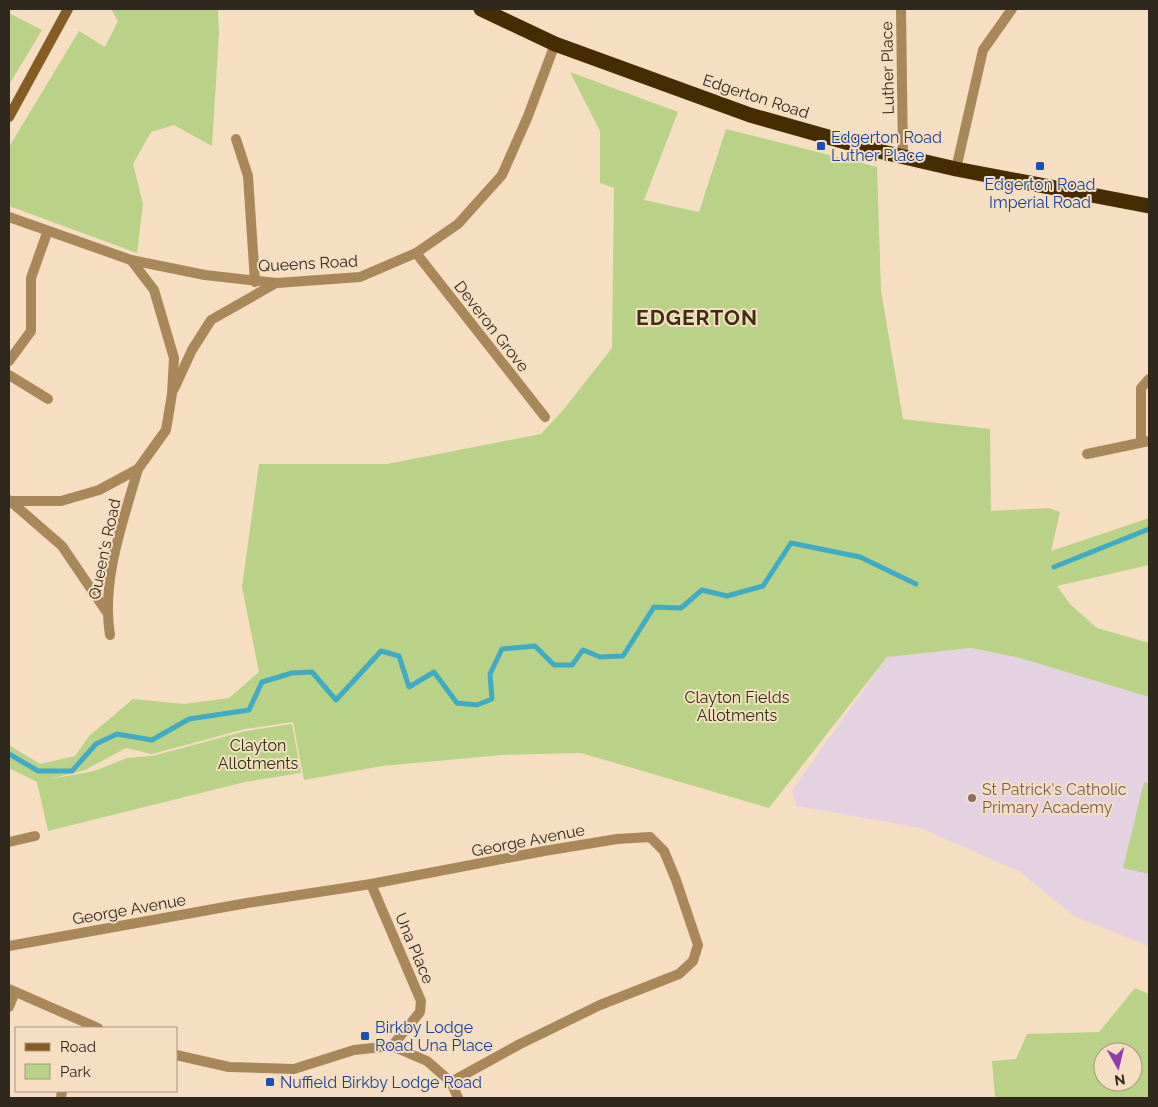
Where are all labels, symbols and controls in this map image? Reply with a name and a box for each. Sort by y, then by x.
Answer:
street label: Luther Place [877,21,898,115]
street label: Edgerton Road [700,70,812,123]
place label: Edgerton Road Luther Place [831,128,942,165]
marker: Edgerton Road Luther Place [815,140,827,152]
marker: Edgerton Road Imperial Road [1034,160,1046,172]
place label: Edgerton Road Imperial Road [985,175,1095,212]
street label: Queens Road [258,251,358,276]
street label: Deveron Grove [450,277,533,376]
district label: EDGERTON [636,305,758,330]
street label: Queen's Road [85,497,124,601]
park label: Clayton Fields Allotments [685,688,790,725]
park label: Clayton Allotments [218,736,299,773]
place label: St Patrick's Catholic Primary Academy [982,780,1127,817]
marker: St Patrick's Catholic Primary Academy [966,792,978,804]
street label: George Avenue [470,820,586,861]
street label: George Avenue [71,890,187,929]
street label: Una Place [391,910,438,987]
place label: Birkby Lodge Road Una Place [375,1018,493,1055]
legend [15,1027,178,1092]
marker: Birkby Lodge Road Una Place [359,1030,371,1042]
text: Road [60,1038,96,1056]
north arrow [1093,1042,1143,1092]
text: Park [60,1063,91,1081]
text: N [1113,1071,1126,1089]
place label: Nuffield Birkby Lodge Road [280,1073,482,1092]
marker: Nuffield Birkby Lodge Road [264,1076,276,1088]

